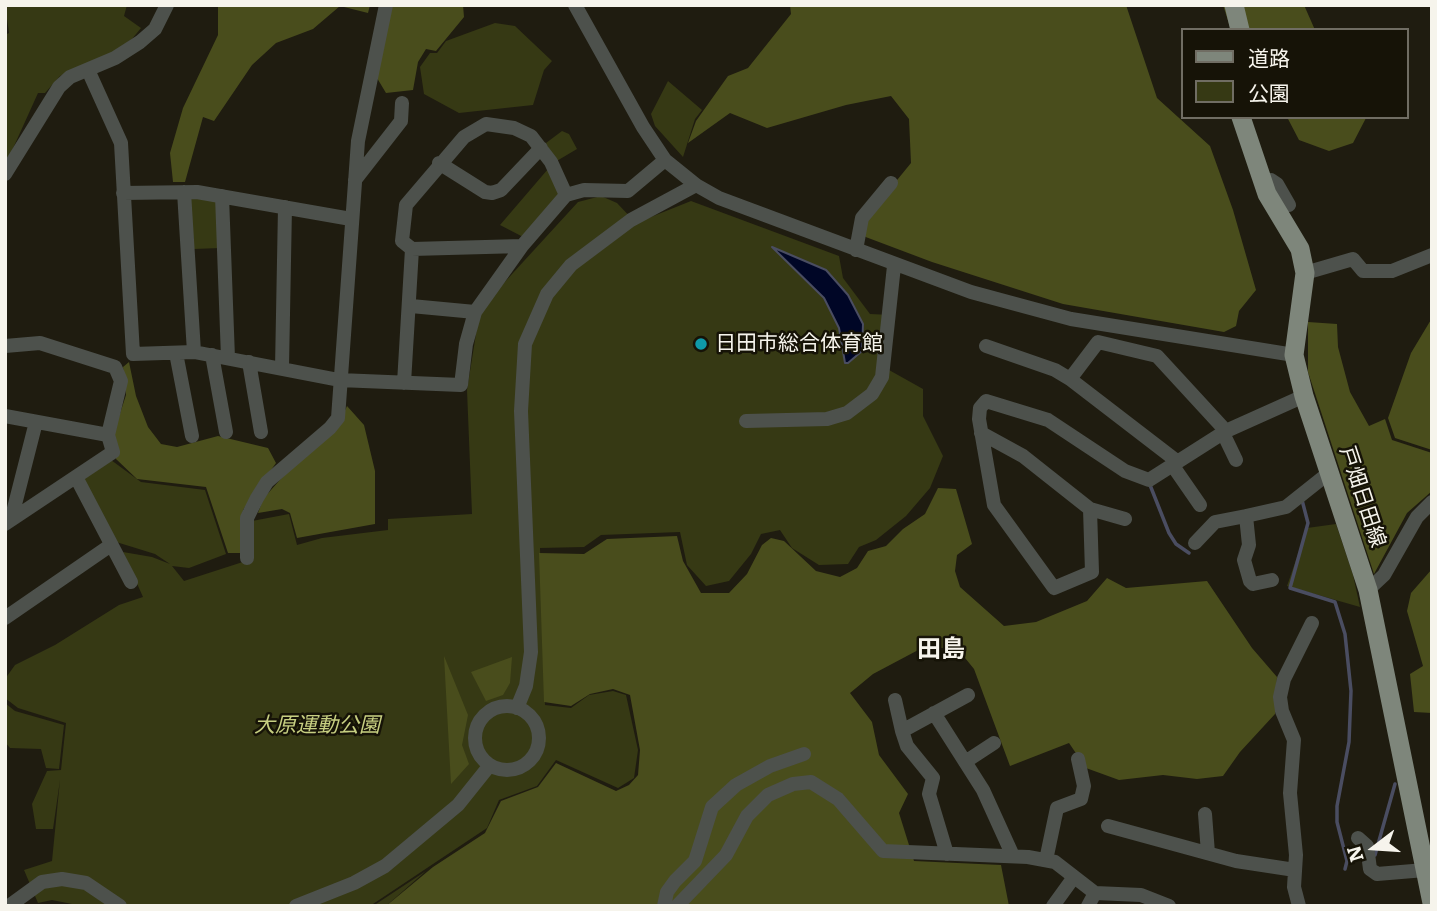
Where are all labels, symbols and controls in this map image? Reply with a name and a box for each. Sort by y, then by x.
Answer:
legend [1182,28,1409,119]
text: 道路 [1248,41,1290,72]
text: 公園 [1248,76,1290,107]
place label: 日田市総合体育館 [715,331,883,357]
marker: 日田市総合体育館 [693,336,709,352]
street label: 戸畑日田線 [1334,443,1390,551]
district label: 田島 [917,636,965,664]
park label: 大原運動公園 [254,713,380,739]
north arrow [1339,813,1409,883]
text: N [1338,842,1370,866]

